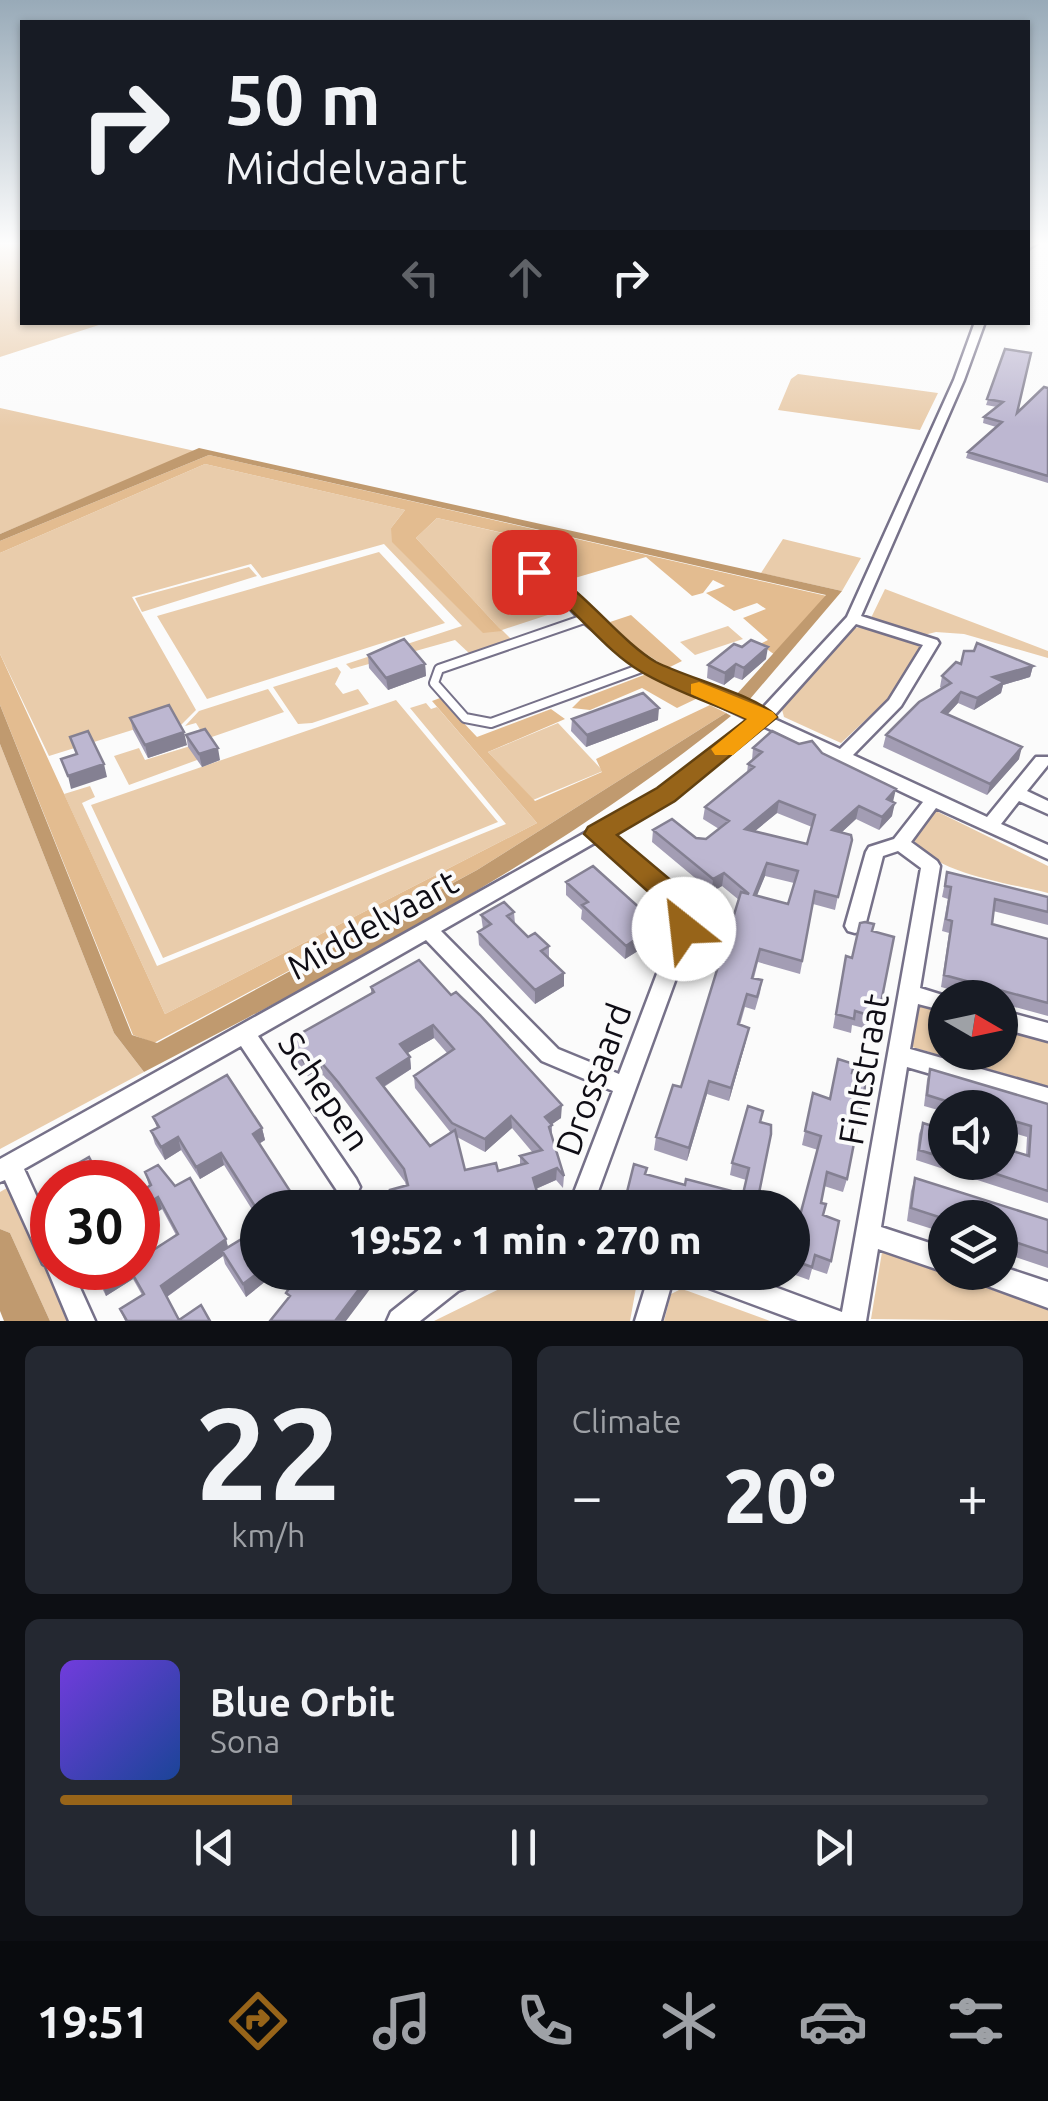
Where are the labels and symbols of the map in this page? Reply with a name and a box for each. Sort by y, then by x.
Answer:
pin [492,530,577,615]
street label: Middelvaart [280,861,464,987]
position arrow [632,877,736,981]
north arrow [928,980,1018,1070]
street label: Fintstraat [830,990,896,1148]
street label: Drossaard [547,998,639,1160]
street label: Schepen [271,1024,379,1158]
speed limit sign: 30 [30,1160,160,1290]

